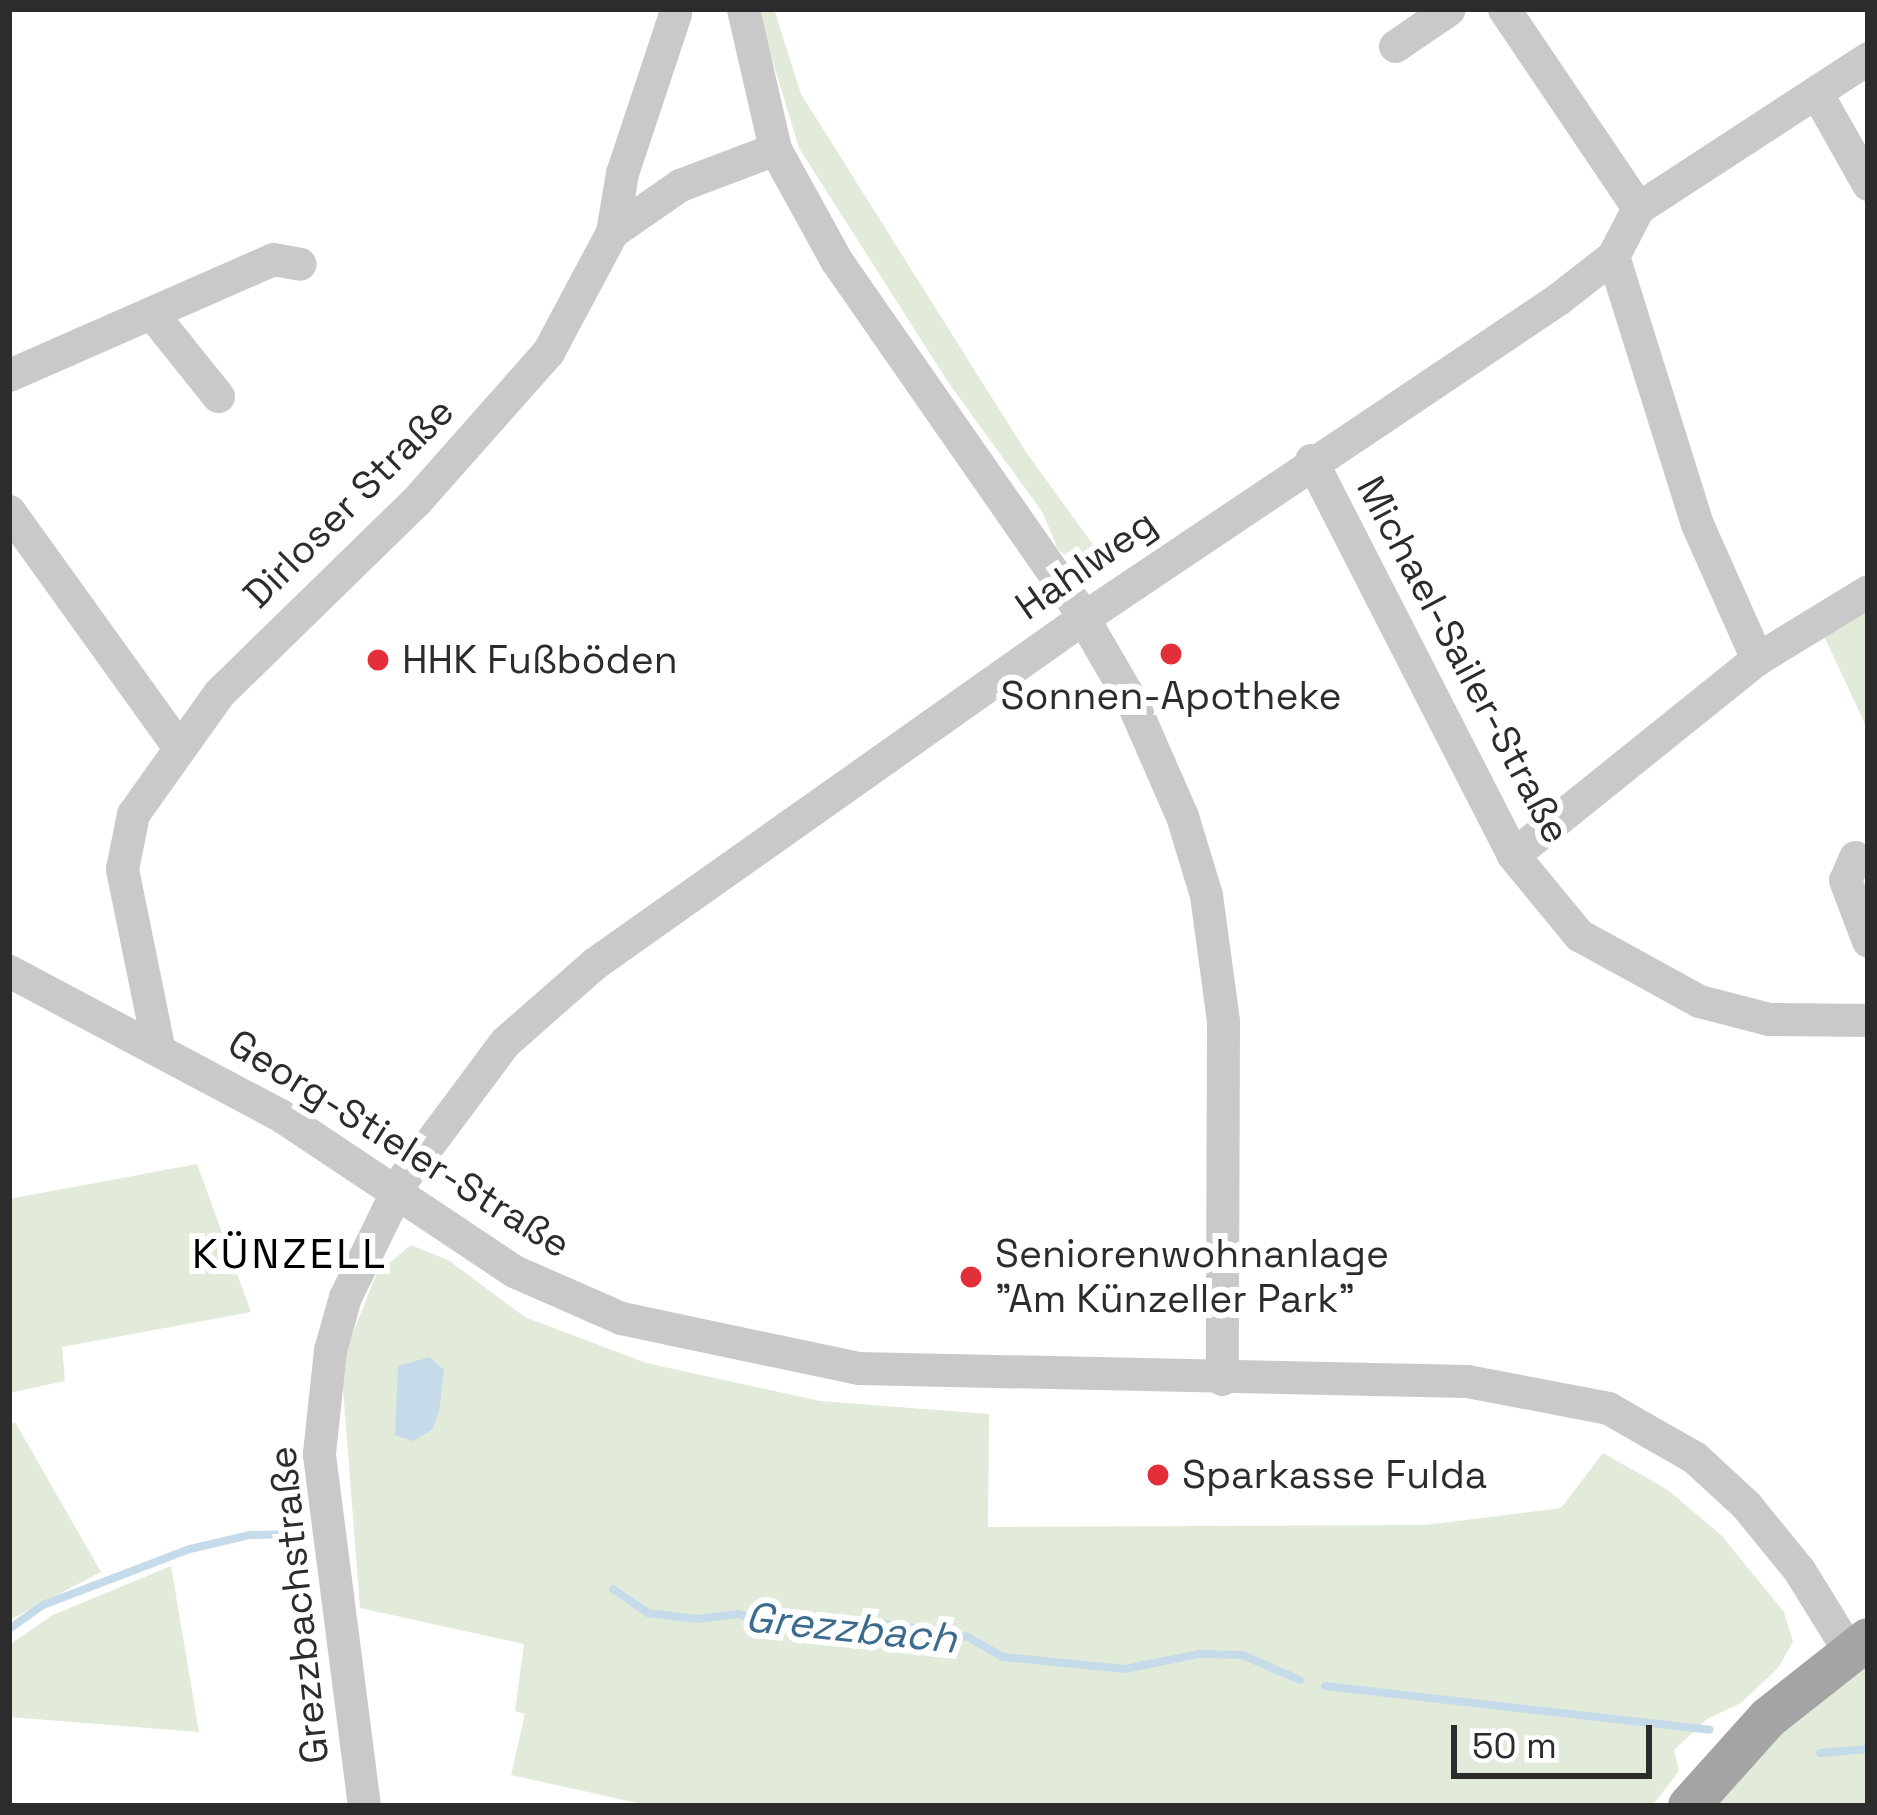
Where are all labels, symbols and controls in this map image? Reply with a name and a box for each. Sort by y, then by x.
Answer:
street label: Dirloser Straße [234,388,464,618]
street label: Michael-Sailer-Straße [1346,469,1580,851]
street label: Hahlweg [1007,500,1165,630]
place label: HHK Fußböden [402,637,678,683]
marker: Sonnen-Apotheke [1158,641,1184,667]
marker: HHK Fußböden [365,647,391,673]
place label: Sonnen-Apotheke [1000,673,1342,719]
street label: Georg-Stieler-Straße [219,1020,579,1268]
district label: KÜNZELL [192,1229,388,1279]
place label: Seniorenwohnanlage "Am Künzeller Park" [995,1232,1389,1323]
marker: Seniorenwohnanlage "Am Künzeller Park" [958,1264,984,1290]
street label: Grezzbachstraße [259,1444,339,1766]
place label: Sparkasse Fulda [1182,1452,1487,1498]
marker: Sparkasse Fulda [1145,1462,1171,1488]
water label: Grezzbach [743,1592,959,1664]
scale bar [1457,1701,1658,1775]
text: 50 m [1472,1723,1557,1769]

